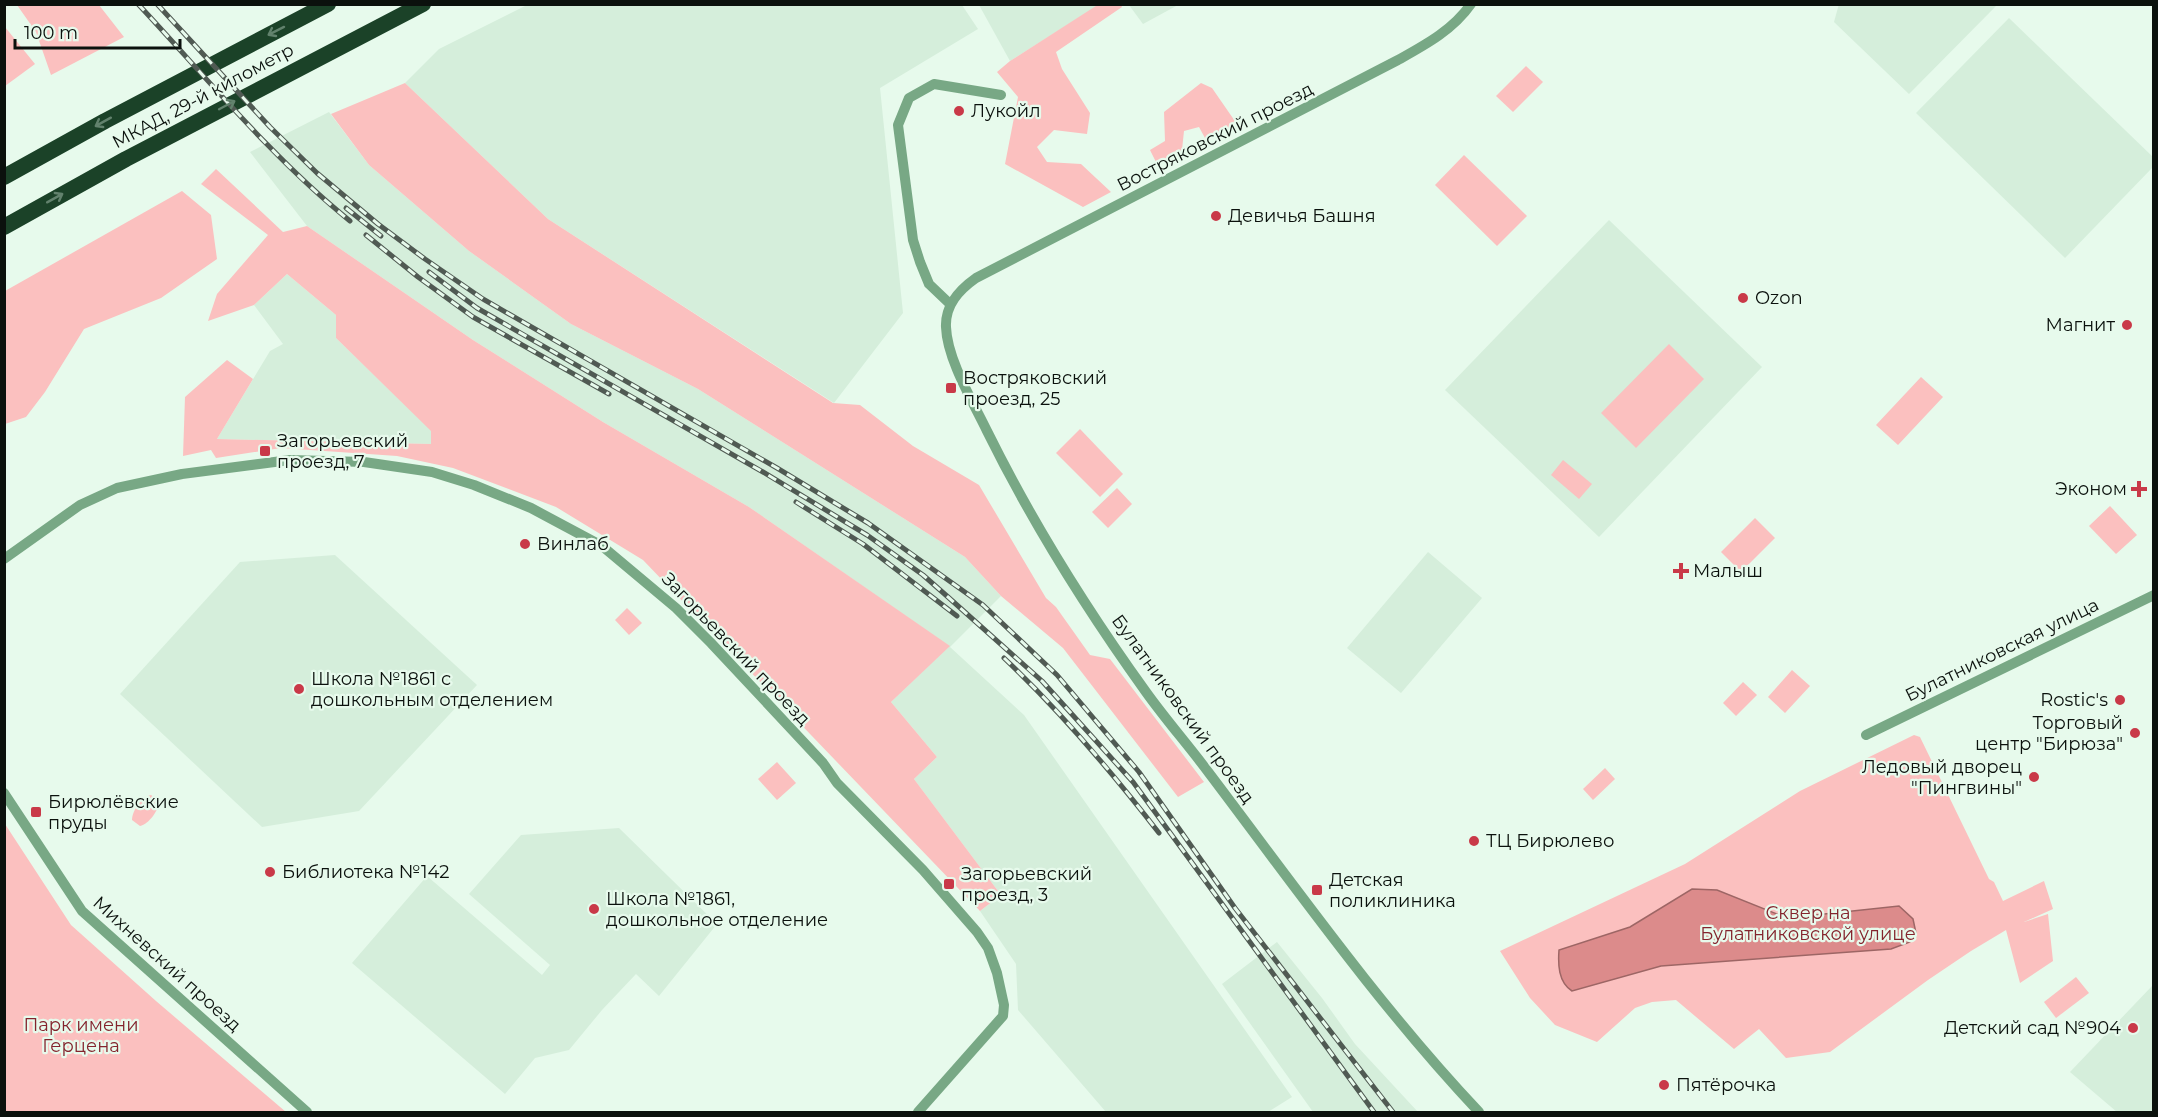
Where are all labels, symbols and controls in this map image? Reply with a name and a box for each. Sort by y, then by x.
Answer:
scale bar [15,12,180,50]
text: 100 m [24,22,78,44]
one-way arrow [268,25,285,37]
street label: МКАД, 29-й километр [108,39,298,153]
street label: Востряковский проезд [1113,78,1317,196]
one-way arrow [218,99,235,111]
place label: Лукойл [971,100,1041,122]
marker: Лукойл [952,104,966,118]
one-way arrow [95,117,113,128]
one-way arrow [46,192,64,203]
place label: Девичья Башня [1228,205,1376,227]
marker: Девичья Башня [1209,209,1223,223]
place label: Ozon [1755,287,1803,309]
marker: Ozon [1736,291,1750,305]
place label: Магнит [2046,314,2115,336]
marker: Магнит [2120,318,2134,332]
place label: Востряковский проезд, 25 [963,367,1107,410]
marker: Востряковский проезд, 25 [944,381,958,395]
place label: Загорьевский проезд, 7 [277,430,408,473]
marker: Загорьевский проезд, 7 [258,444,272,458]
place label: Эконом [2055,478,2127,500]
marker: Эконом [2132,482,2146,496]
place label: Винлаб [537,533,609,555]
marker: Винлаб [518,537,532,551]
place label: Малыш [1693,560,1763,582]
marker: Малыш [1674,564,1688,578]
street label: Загорьевский проезд [657,568,815,730]
street label: Булатниковская улица [1902,594,2102,706]
street label: Булатниковский проезд [1107,610,1259,808]
place label: Школа №1861 с дошкольным отделением [311,668,553,711]
marker: Школа №1861 с дошкольным отделением [292,682,306,696]
place label: Rostic's [2040,689,2108,711]
marker: Rostic's [2113,693,2127,707]
place label: Торговый центр "Бирюза" [1975,712,2123,755]
marker: Торговый центр "Бирюза" [2128,726,2142,740]
place label: Ледовый дворец "Пингвины" [1862,756,2022,799]
marker: Ледовый дворец "Пингвины" [2027,770,2041,784]
place label: Бирюлёвские пруды [48,791,179,834]
marker: Бирюлёвские пруды [29,805,43,819]
place label: ТЦ Бирюлево [1486,830,1614,852]
marker: ТЦ Бирюлево [1467,834,1481,848]
place label: Библиотека №142 [282,861,450,883]
place label: Загорьевский проезд, 3 [961,863,1092,906]
marker: Библиотека №142 [263,865,277,879]
place label: Детская поликлиника [1329,869,1456,912]
marker: Загорьевский проезд, 3 [942,877,956,891]
marker: Детская поликлиника [1310,883,1324,897]
place label: Школа №1861, дошкольное отделение [606,888,828,931]
street label: Михневский проезд [88,892,246,1037]
marker: Школа №1861, дошкольное отделение [587,902,601,916]
park label: Сквер на Булатниковской улице [1700,902,1916,945]
park label: Парк имени Герцена [23,1014,139,1057]
place label: Детский сад №904 [1944,1017,2121,1039]
marker: Детский сад №904 [2126,1021,2140,1035]
place label: Пятёрочка [1676,1074,1776,1096]
marker: Пятёрочка [1657,1078,1671,1092]

